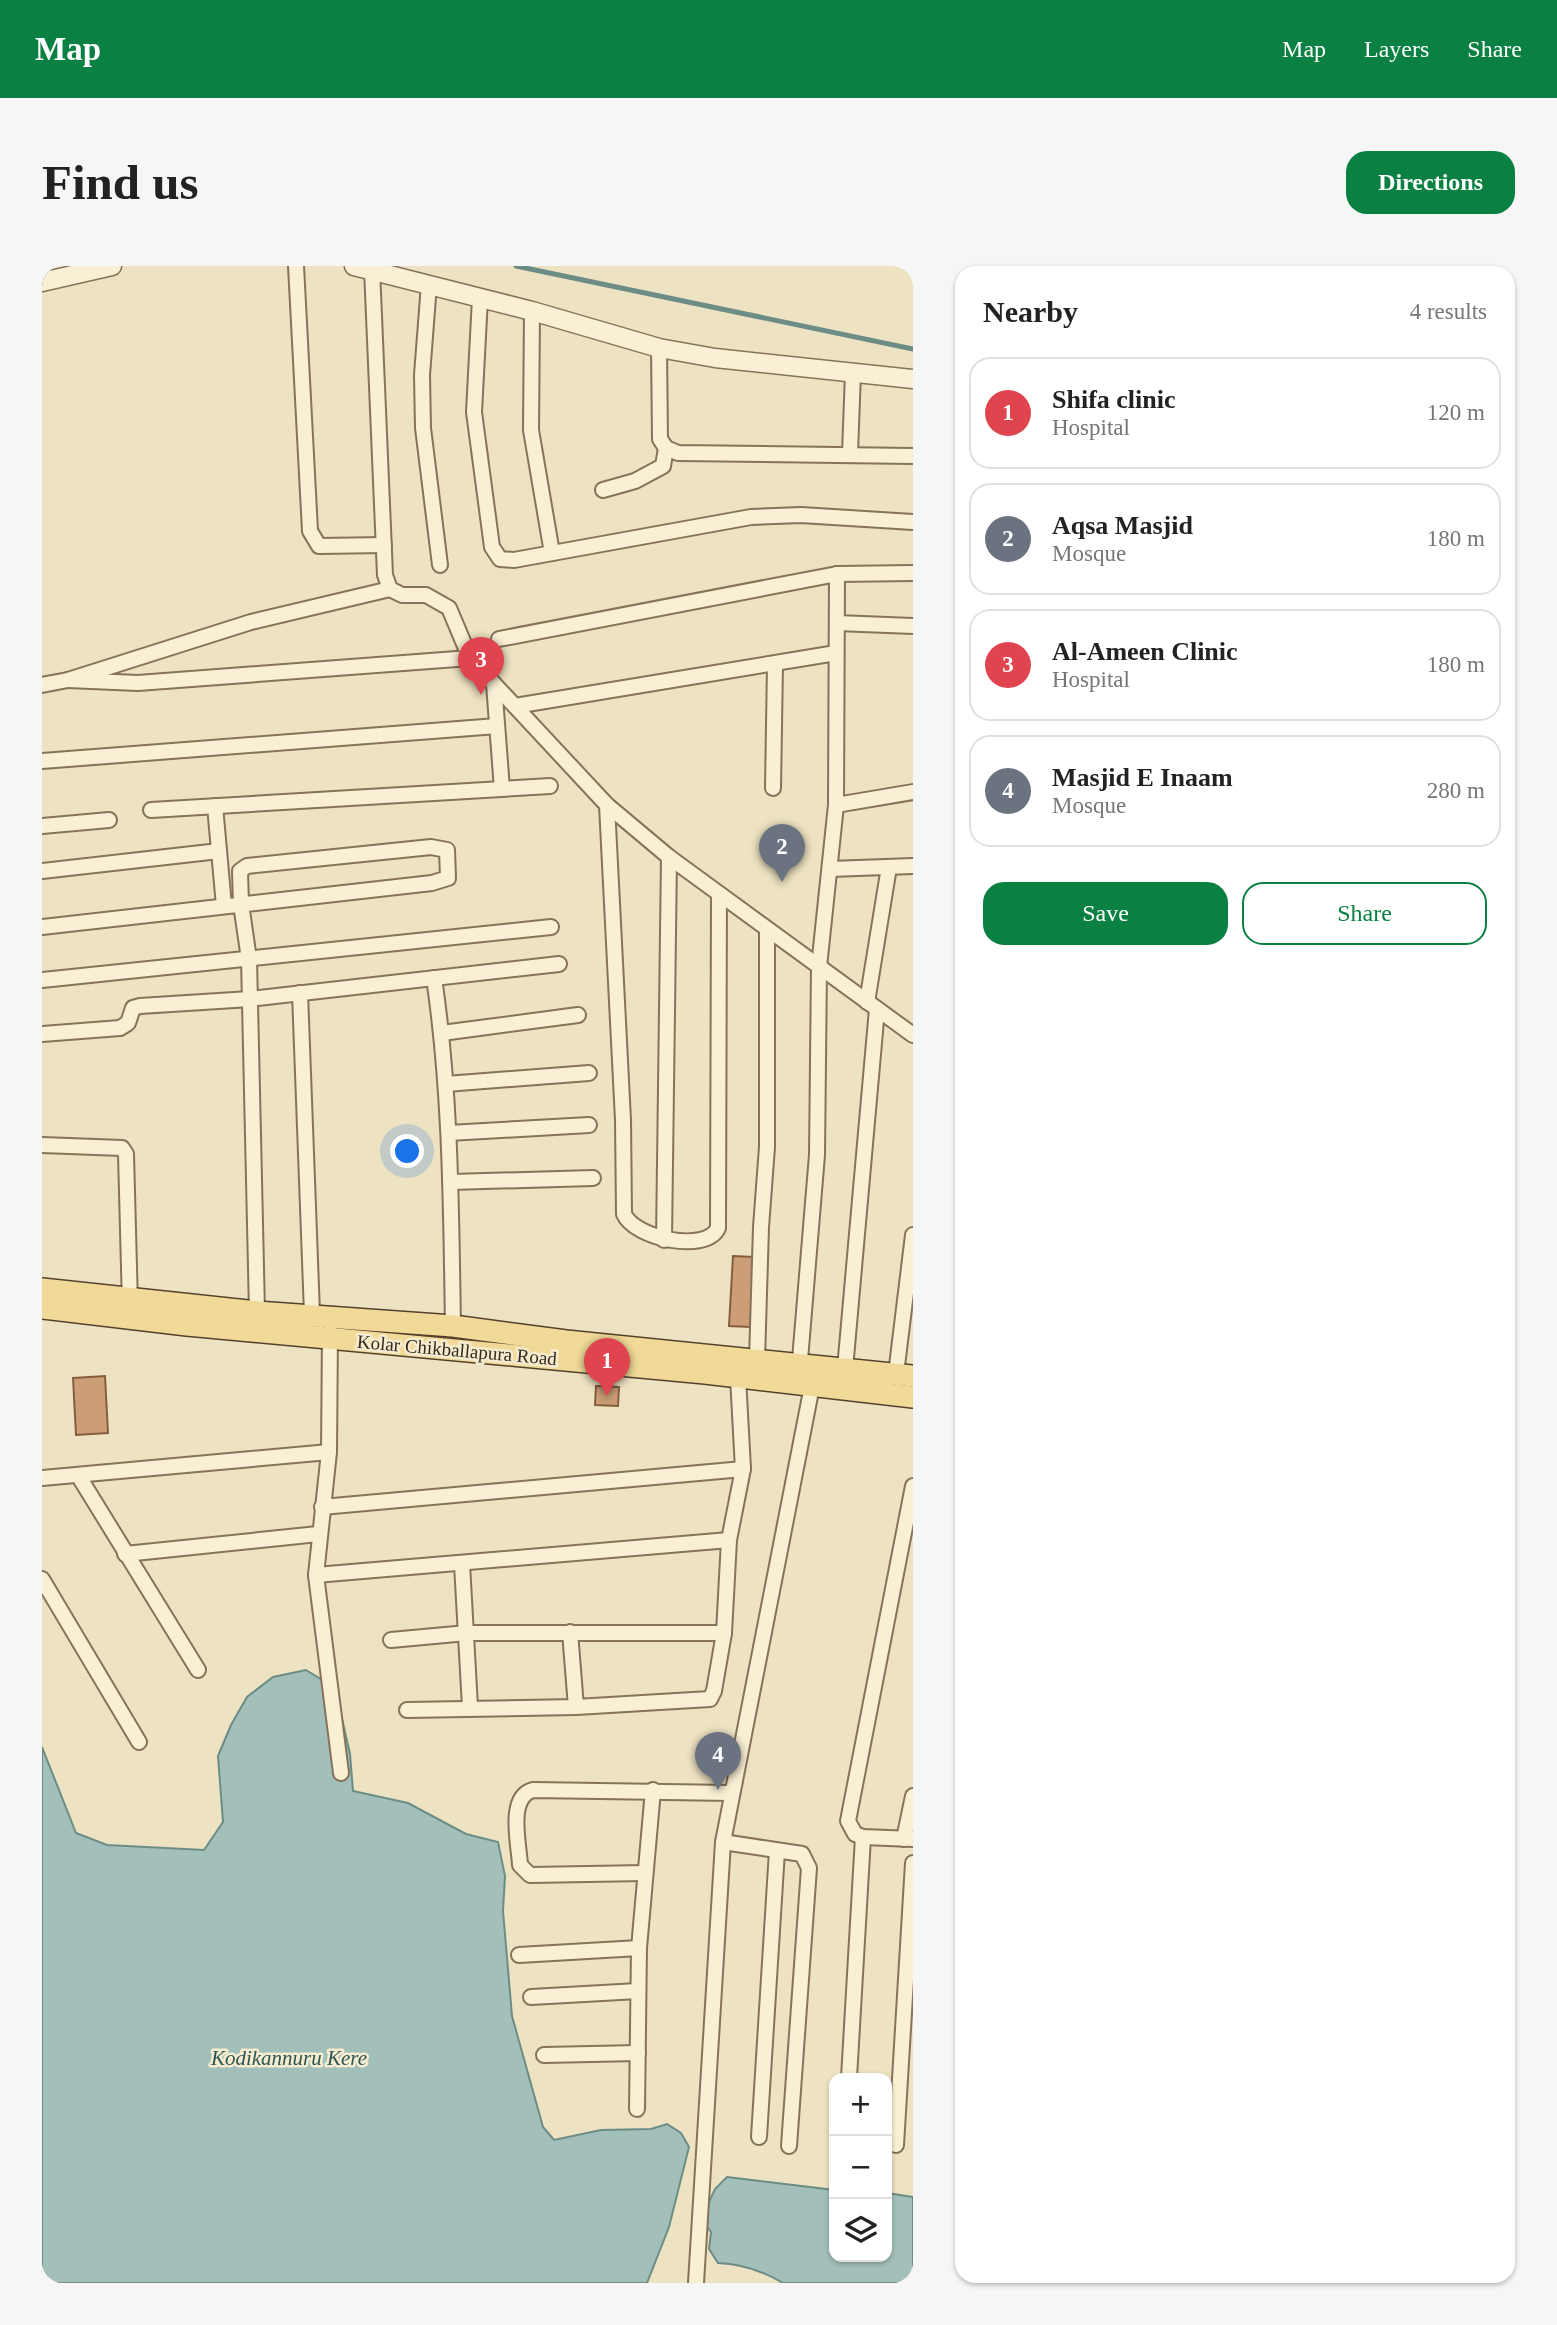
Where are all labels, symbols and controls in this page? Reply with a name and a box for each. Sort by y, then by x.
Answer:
text: Map [35,31,101,67]
text: Map [1282,36,1326,62]
text: Layers [1364,36,1429,62]
text: Share [1467,36,1522,62]
button: Directions [1346,151,1515,214]
text: Find us [42,155,199,210]
text: Nearby [983,295,1078,328]
text: 4 results [1410,299,1487,324]
text: Shifa clinic [1052,385,1176,414]
text: 1 [1002,400,1014,425]
text: 120 m [1427,400,1485,425]
text: Hospital [1052,415,1130,440]
text: Aqsa Masjid [1052,511,1193,540]
text: 2 [1002,526,1014,551]
text: 180 m [1427,526,1485,551]
text: Mosque [1052,541,1126,566]
pin: 3 [458,637,504,695]
text: Al-Ameen Clinic [1052,637,1238,666]
text: 3 [1002,652,1014,677]
text: 180 m [1427,652,1485,677]
text: Hospital [1052,667,1130,692]
text: Masjid E Inaam [1052,763,1233,792]
text: 4 [1002,778,1014,803]
text: 280 m [1427,778,1485,803]
text: Mosque [1052,793,1126,818]
pin: 2 [759,824,805,882]
button: Save [983,882,1228,945]
button: Share [1242,882,1487,945]
your location [390,1134,424,1168]
street label: Kolar Chikballapura Road [356,1331,558,1369]
pin: 1 [584,1338,630,1396]
pin: 4 [695,1732,741,1790]
water label: Kodikannuru Kere [210,2046,367,2070]
map controls [829,2073,892,2262]
button: + [829,2073,892,2136]
button: − [829,2136,892,2199]
button: layers [829,2199,892,2262]

